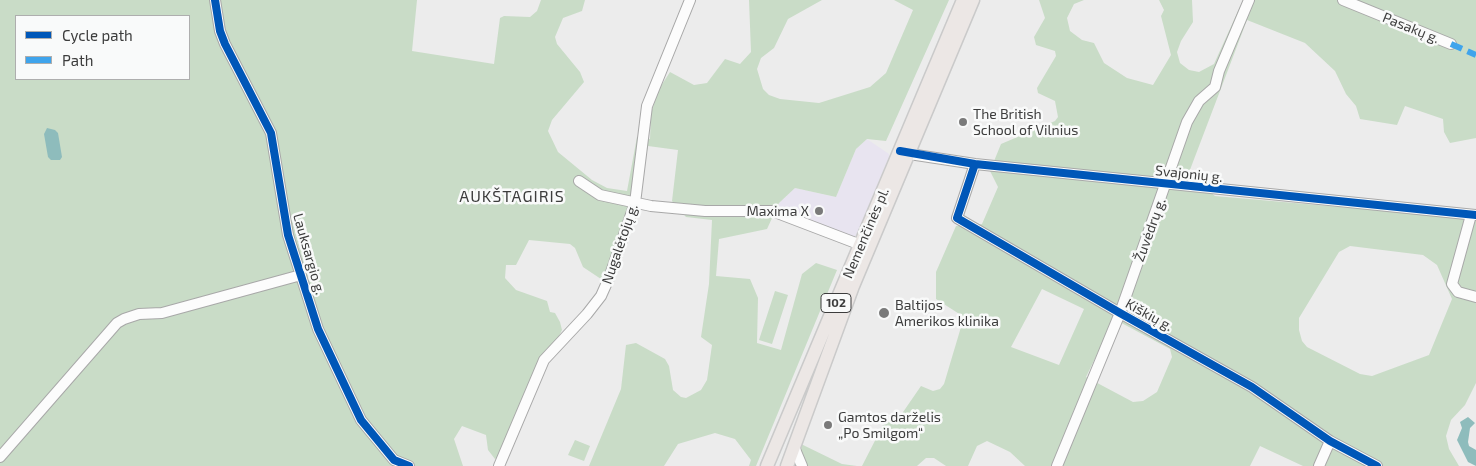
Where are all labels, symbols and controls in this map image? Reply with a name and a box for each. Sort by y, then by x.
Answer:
street label: Pasakų g. [1380,9,1442,47]
legend [15,15,190,80]
text: Cycle path [62,26,133,44]
text: Path [62,51,93,69]
place label: The British School of Vilnius [973,106,1078,138]
marker: The British School of Vilnius [957,116,969,128]
street label: Svajonių g. [1154,162,1224,186]
street label: Nemenčinės pl. [839,185,893,281]
district label: AUKŠTAGIRIS [458,187,566,207]
street label: Žuvėdrų g. [1131,196,1169,264]
street label: Nugalėtojų g. [598,202,642,286]
place label: Maxima X [747,203,809,219]
marker: Maxima X [813,205,825,217]
street label: Lauksargio g. [289,211,329,297]
road number: 102 [821,294,851,312]
street label: Kiškių g. [1122,295,1176,335]
place label: Baltijos Amerikos klinika [895,297,999,330]
marker: Baltijos Amerikos klinika [877,306,891,320]
place label: Gamtos darželis „Po Smilgom“ [838,409,941,442]
marker: Gamtos darželis „Po Smilgom“ [822,419,834,431]

